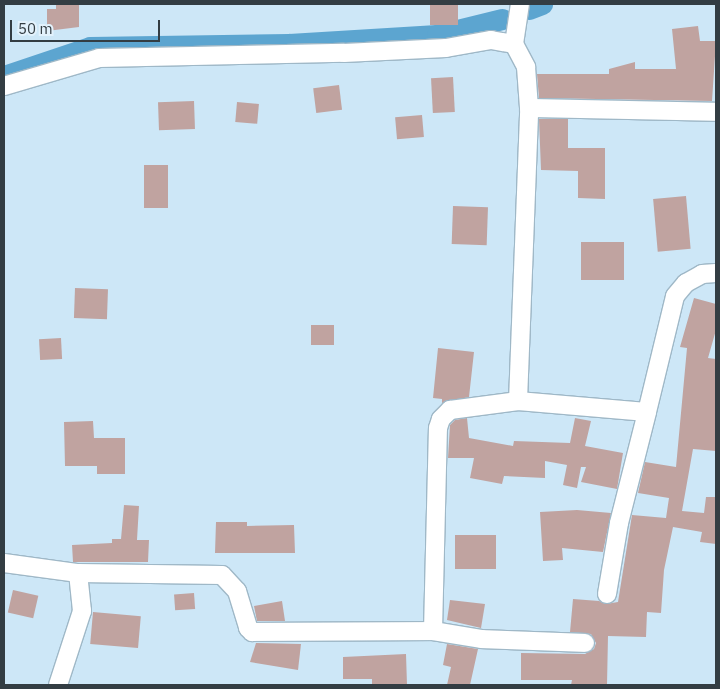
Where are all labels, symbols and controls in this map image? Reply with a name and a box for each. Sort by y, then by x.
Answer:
scale bar [12,10,162,42]
text: 50 m [18,19,53,38]

